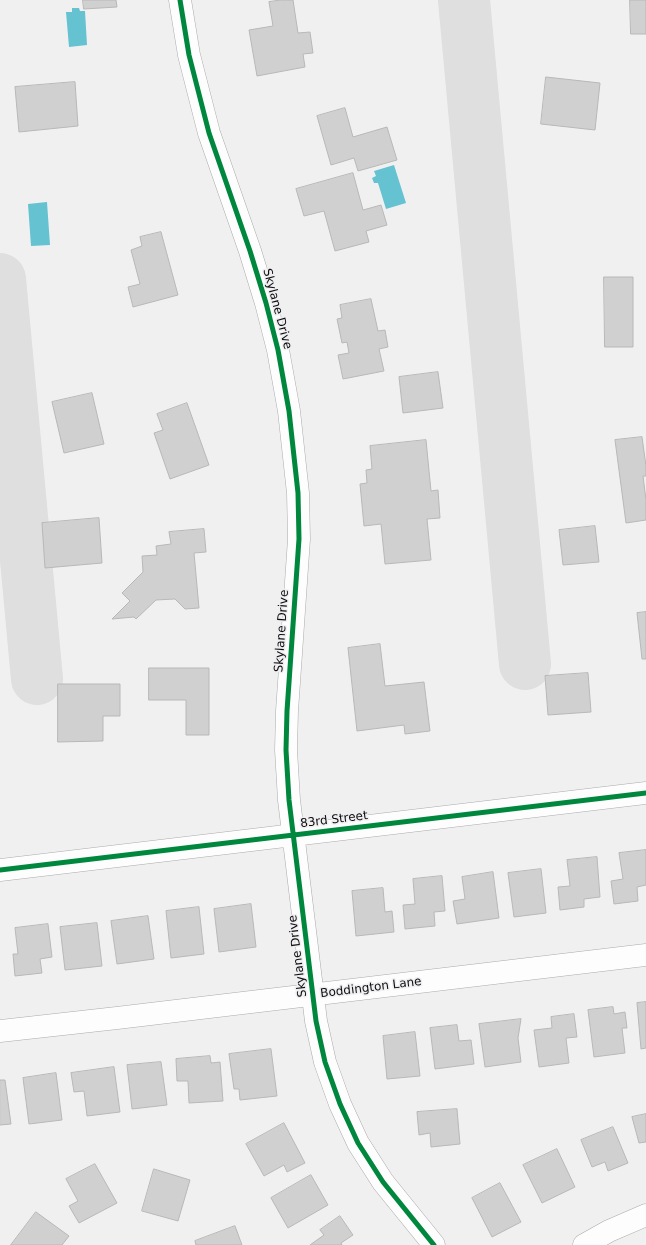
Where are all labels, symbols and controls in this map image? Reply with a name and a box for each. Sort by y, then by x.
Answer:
street label: Skylane Drive [259,267,295,351]
street label: Skylane Drive [272,589,292,673]
street label: 83rd Street [299,809,369,831]
street label: Skylane Drive [286,914,310,998]
street label: Boddington Lane [320,975,422,1001]

